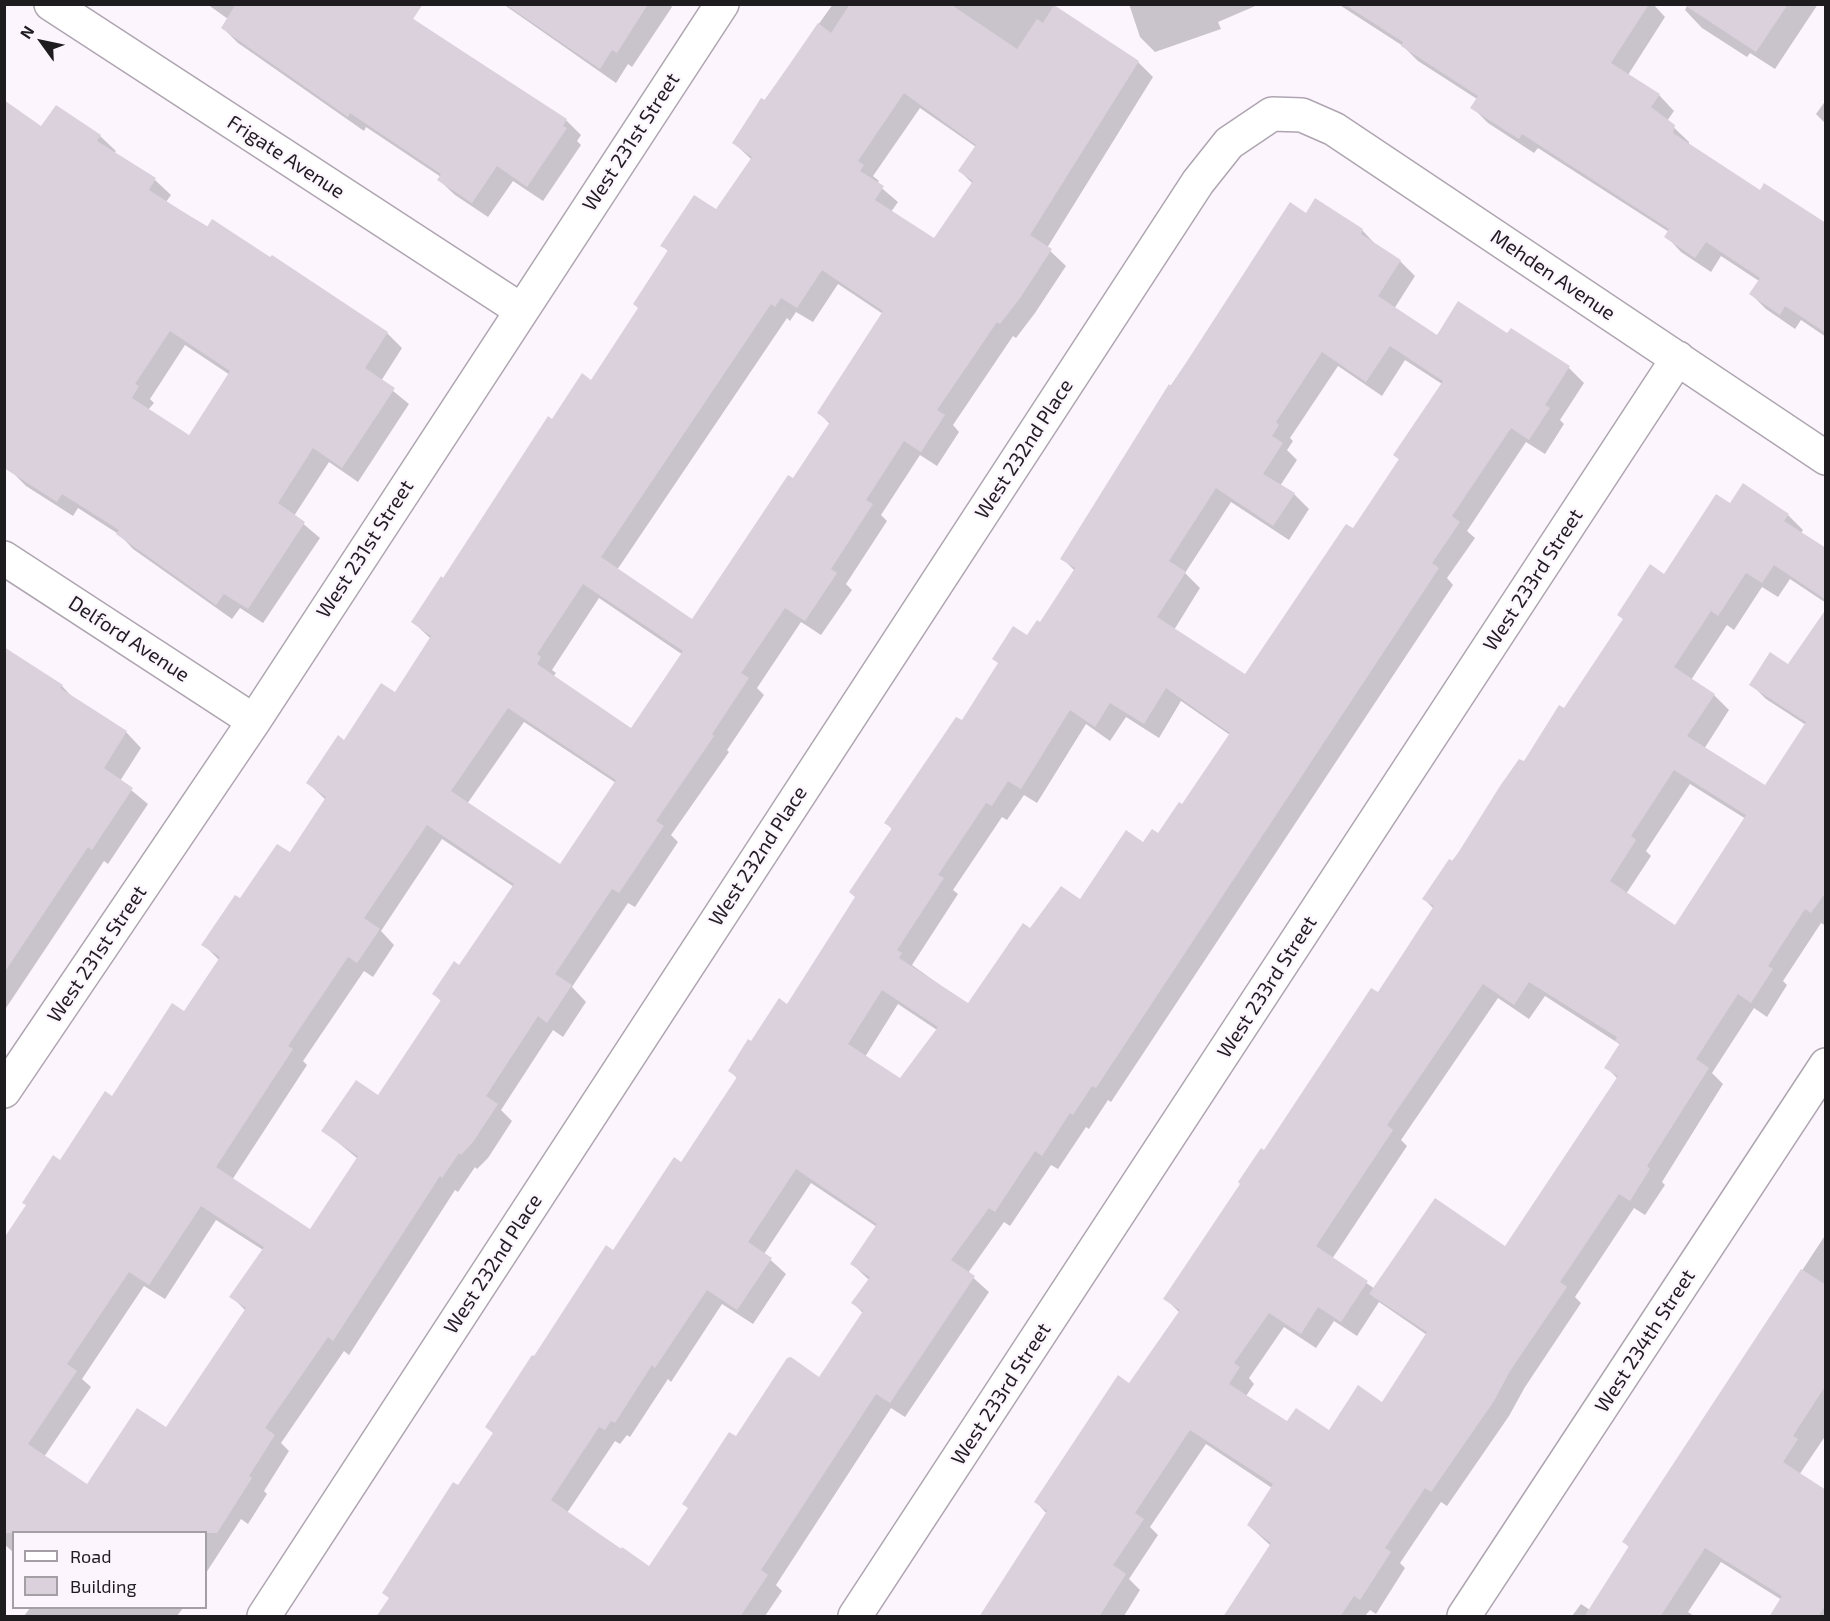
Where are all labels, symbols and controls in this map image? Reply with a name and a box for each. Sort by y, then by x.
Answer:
north arrow [12,12,72,72]
text: N [15,22,38,42]
street label: West 231st Street [577,68,685,216]
street label: Frigate Avenue [223,110,349,204]
street label: Mehden Avenue [1486,224,1620,326]
street label: West 232nd Place [970,375,1078,523]
street label: West 231st Street [311,475,419,623]
street label: West 233rd Street [1478,505,1588,655]
street label: Delford Avenue [64,591,194,687]
street label: West 232nd Place [704,782,812,930]
street label: West 231st Street [42,881,152,1027]
street label: West 233rd Street [1212,912,1322,1062]
street label: West 232nd Place [439,1190,547,1338]
street label: West 234th Street [1590,1265,1700,1417]
street label: West 233rd Street [946,1319,1056,1469]
legend [12,1531,207,1609]
text: Road [70,1545,111,1567]
text: Building [70,1575,137,1597]

